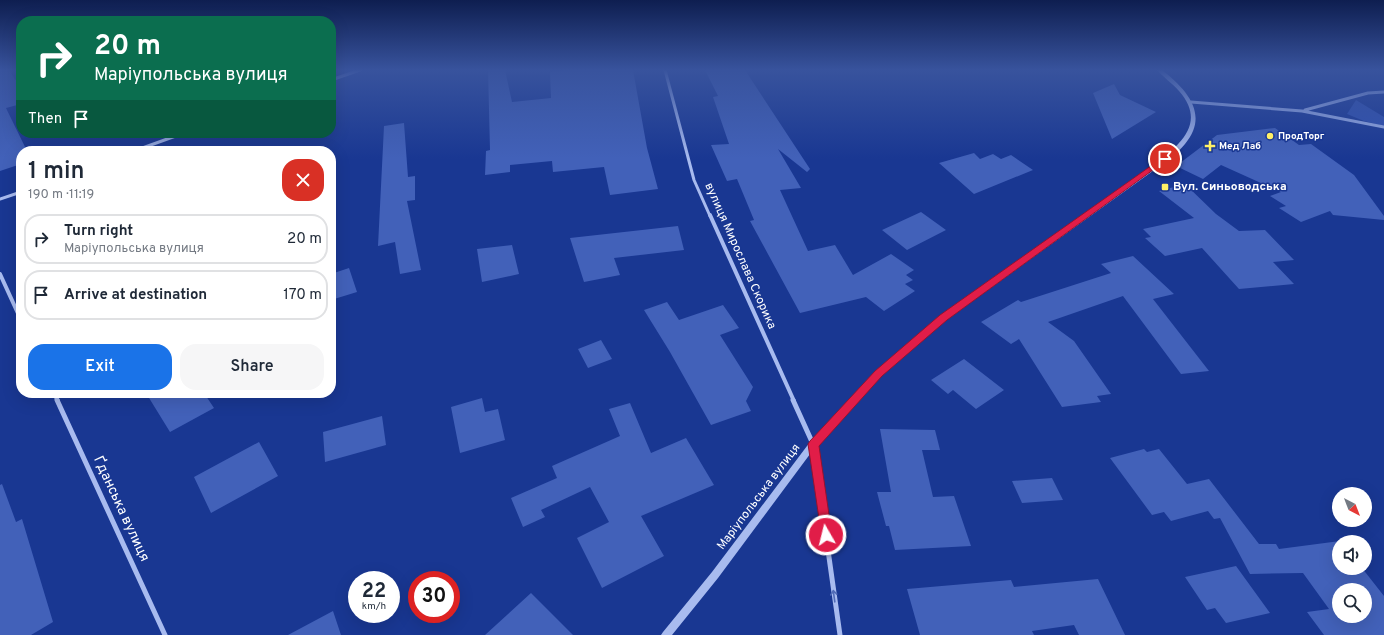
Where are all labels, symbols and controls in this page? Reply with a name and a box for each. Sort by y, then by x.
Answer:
text: 20 m [94,29,161,65]
icon: right [28,32,80,84]
text: Маріупольська вулиця [94,64,288,87]
icon: arrive [70,108,92,130]
text: Then [28,110,62,129]
place label: ПродТорг [1278,130,1325,143]
marker: ПродТорг [1265,131,1275,141]
marker: Мед Лаб [1204,140,1216,152]
place label: Мед Лаб [1219,140,1261,153]
pin [1148,142,1182,176]
icon: arrive [1154,148,1176,170]
text: 1 min [28,157,85,187]
button: close [282,159,324,201]
place label: Вул. Синьоводська [1173,179,1287,195]
street label: вулиця Мирослава Скорика [700,180,780,332]
marker: Вул. Синьоводська [1160,182,1170,192]
text: 190 m · 11:19 [28,187,94,203]
text: Turn right [64,222,133,241]
icon: right [30,228,52,250]
text: 20 m [287,230,322,249]
text: Маріупольська вулиця [64,241,204,257]
icon: arrive [30,284,52,306]
text: Arrive at destination [64,286,207,305]
text: 170 m [283,286,322,305]
button: Exit [28,344,172,390]
button: Share [180,344,324,390]
street label: Маріупольська вулиця [714,441,804,553]
street label: Ґданська вулиця [89,454,153,564]
north arrow [1332,487,1372,527]
map controls [1332,487,1372,623]
position arrow [805,514,847,556]
button: sound [1332,535,1372,575]
speed limit sign: 30 [408,571,460,623]
text: 22 [362,579,386,605]
button: search [1332,583,1372,623]
one-way arrow [830,590,838,603]
text: km/h [362,600,386,613]

